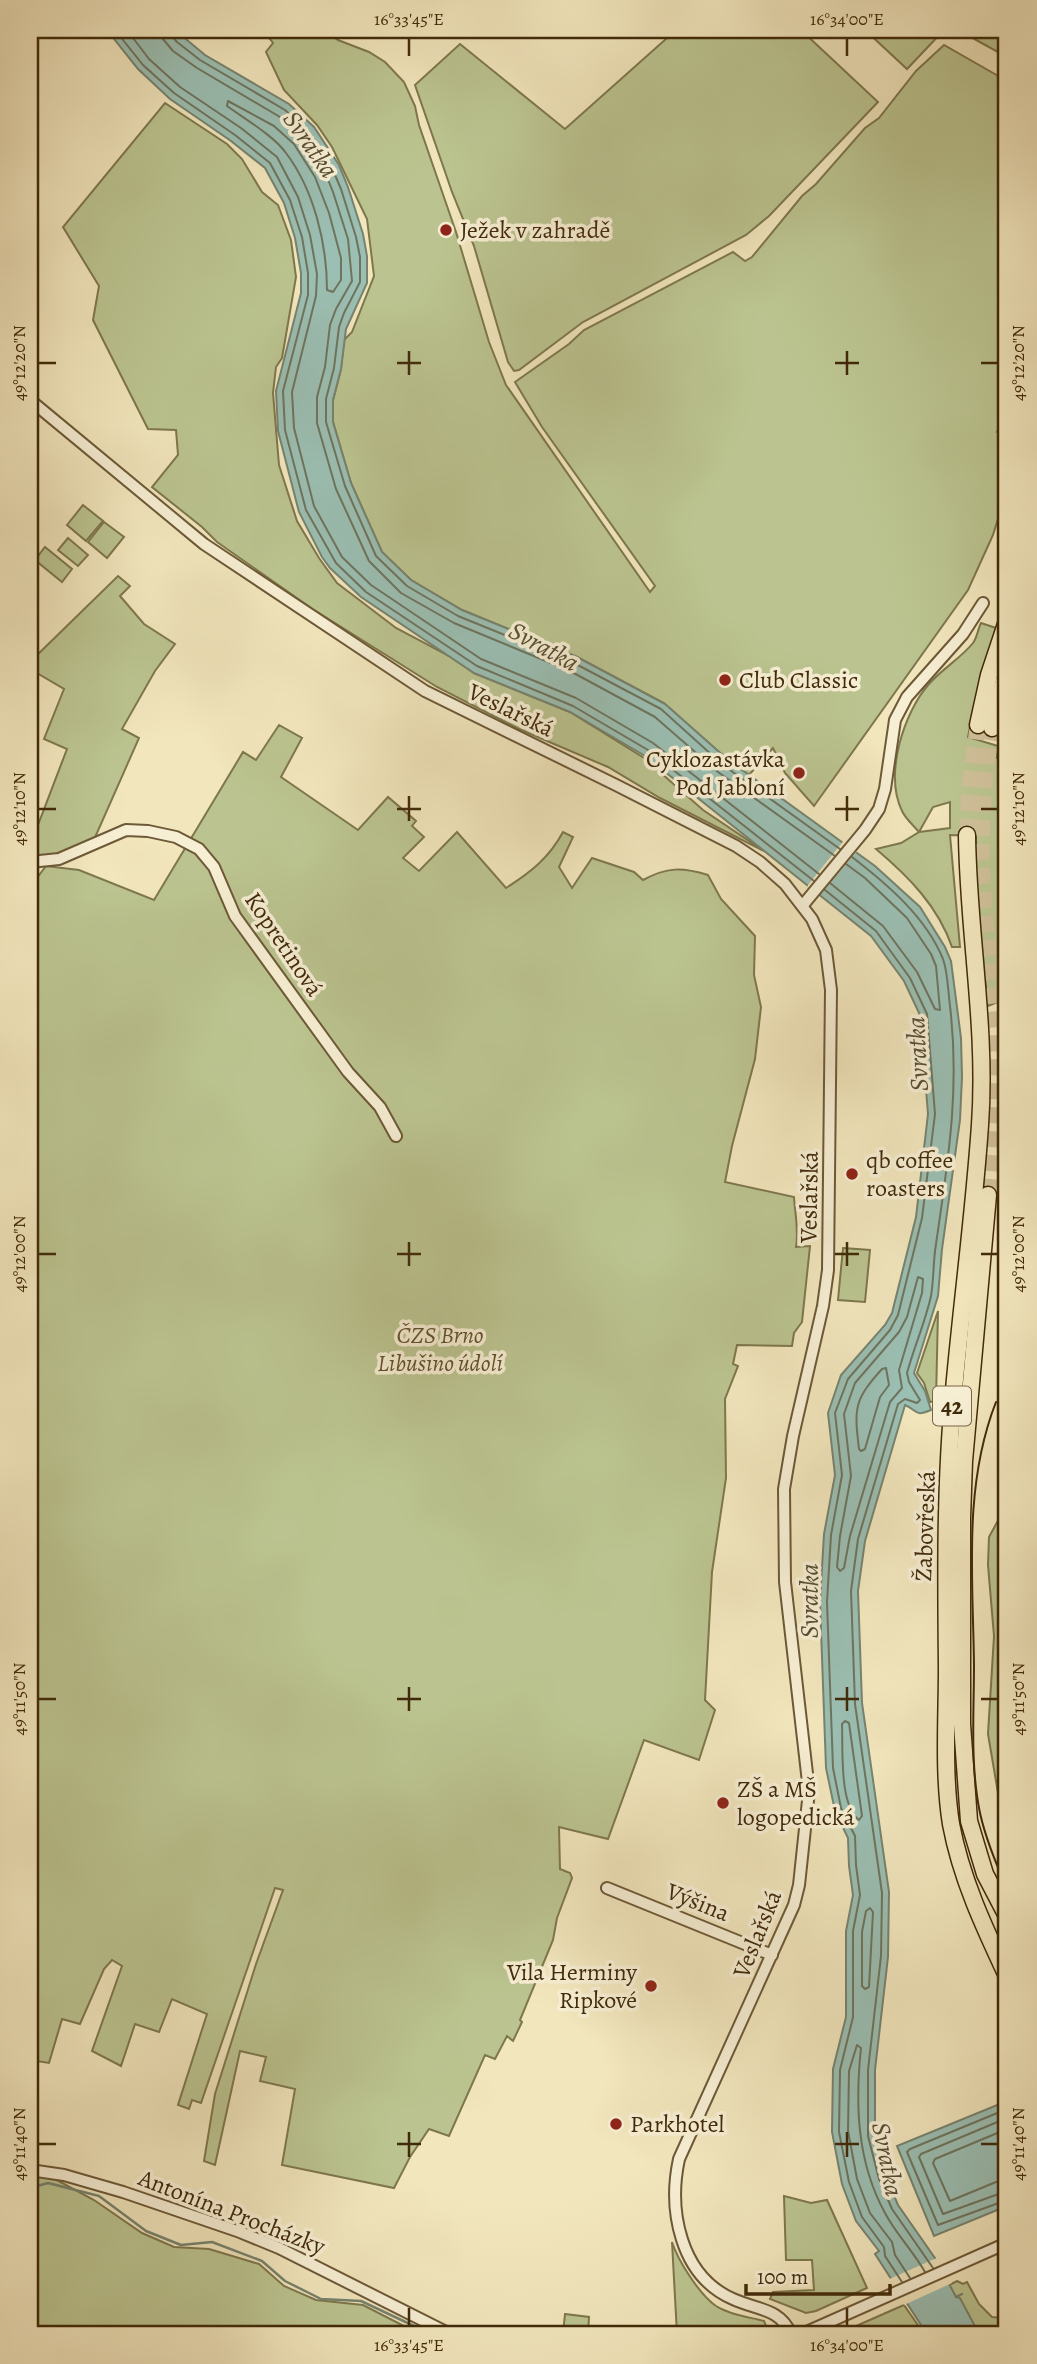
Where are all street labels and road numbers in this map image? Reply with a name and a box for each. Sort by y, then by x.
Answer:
street label: Veslařská [462,675,560,745]
street label: Kopretinová [237,885,331,1003]
street label: Veslařská [792,1150,826,1244]
road number: 42 [933,1386,971,1426]
street label: Žabovřeská [907,1469,943,1582]
street label: Výšina [661,1875,735,1929]
street label: Veslařská [725,1885,789,1983]
street label: Antonína Procházky [133,2161,330,2262]

